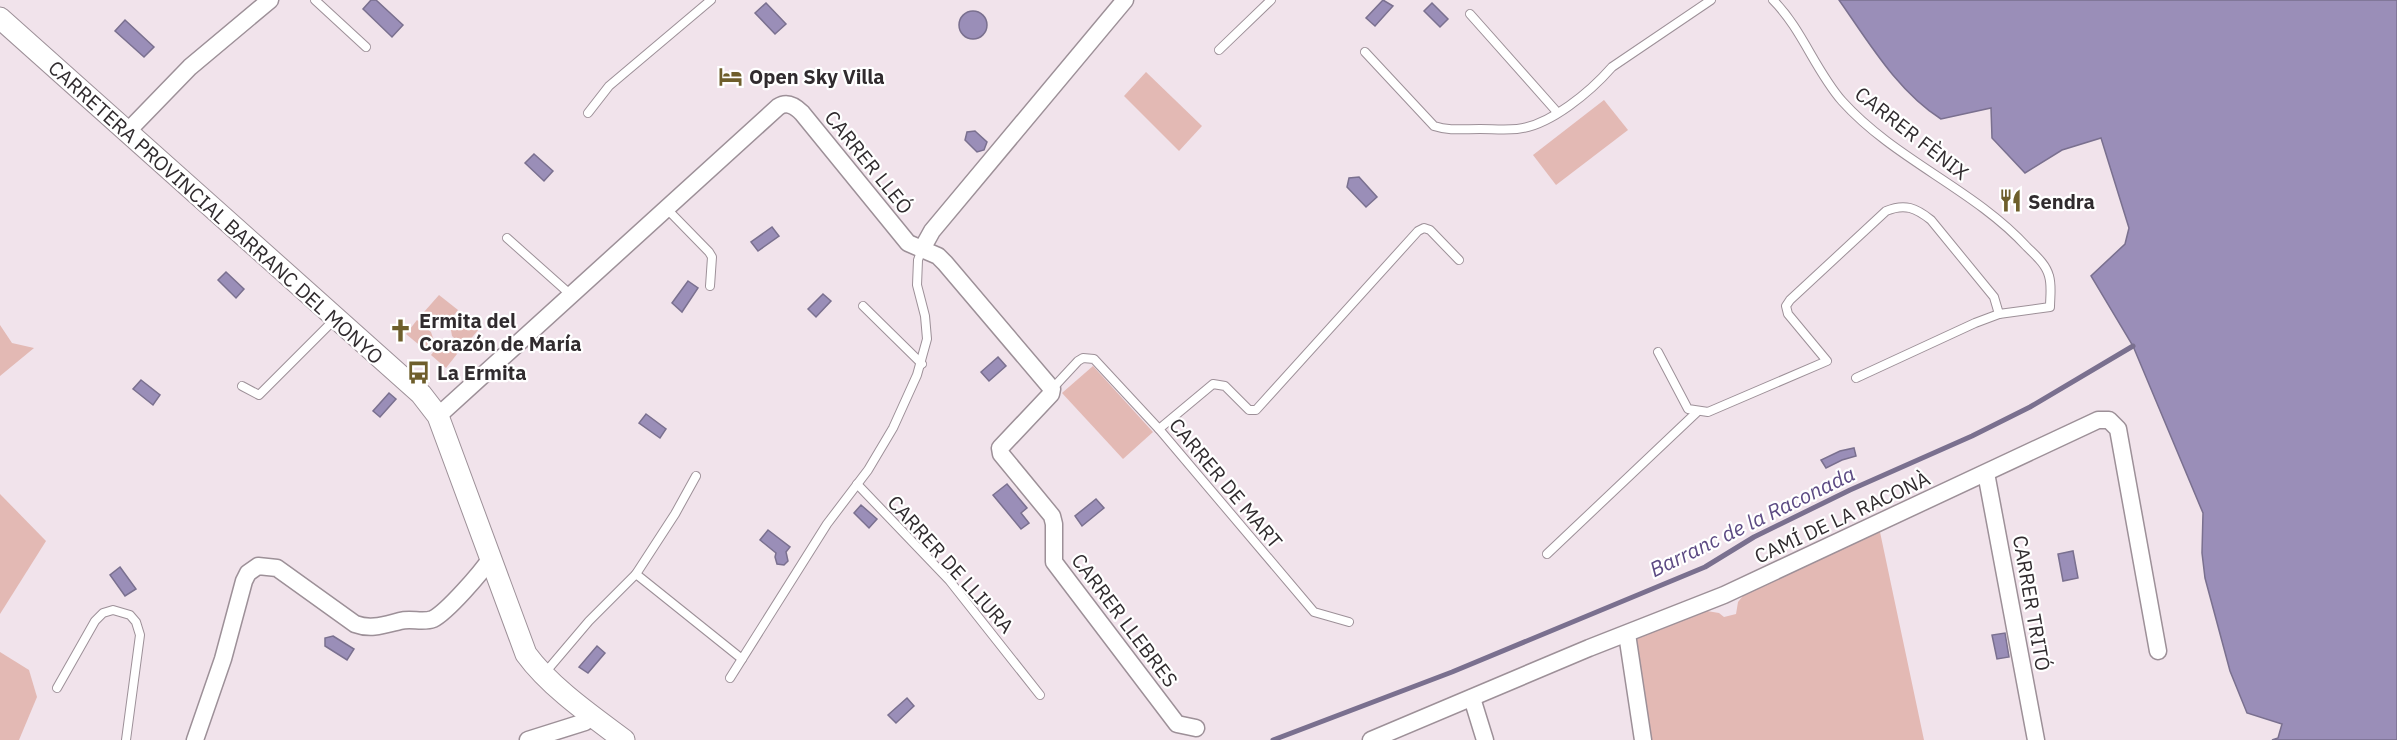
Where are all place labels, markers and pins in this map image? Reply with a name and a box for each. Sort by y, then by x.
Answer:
hotel icon: Open Sky Villa [718,63,744,89]
place label: Open Sky Villa [749,63,885,90]
restaurant icon: Sendra [1997,188,2023,214]
place label: Sendra [2028,188,2095,215]
place label: Ermita del Corazón de María [419,307,582,357]
church icon: Ermita del Corazón de María [388,318,414,344]
bus stop icon: La Ermita [406,359,432,385]
place label: La Ermita [437,359,527,386]

